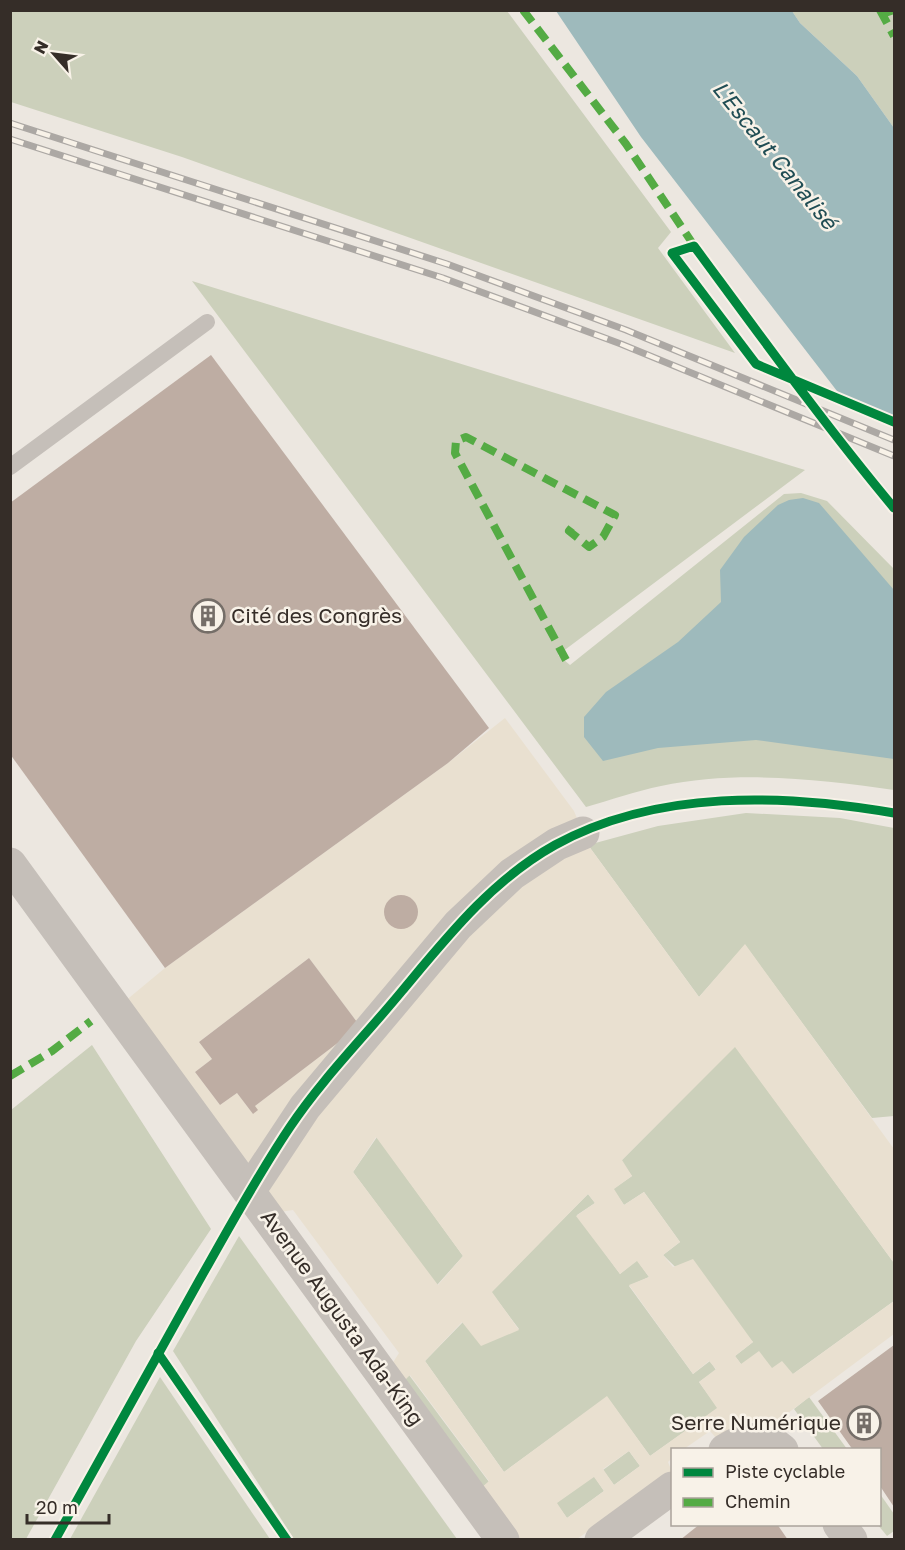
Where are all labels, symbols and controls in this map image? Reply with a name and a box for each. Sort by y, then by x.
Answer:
north arrow [24,24,84,84]
text: N [29,37,52,57]
water label: L'Escaut Canalisé [707,75,845,236]
building icon: Cité des Congrès [190,598,226,634]
place label: Cité des Congrès [231,602,402,628]
street label: Avenue Augusta Ada-King [256,1204,430,1430]
building icon: Serre Numérique [846,1405,882,1441]
place label: Serre Numérique [671,1409,841,1435]
legend [671,1448,881,1526]
text: Piste cyclable [725,1460,845,1482]
scale bar [27,1487,110,1525]
text: Chemin [725,1490,791,1512]
text: 20 m [36,1496,78,1518]

